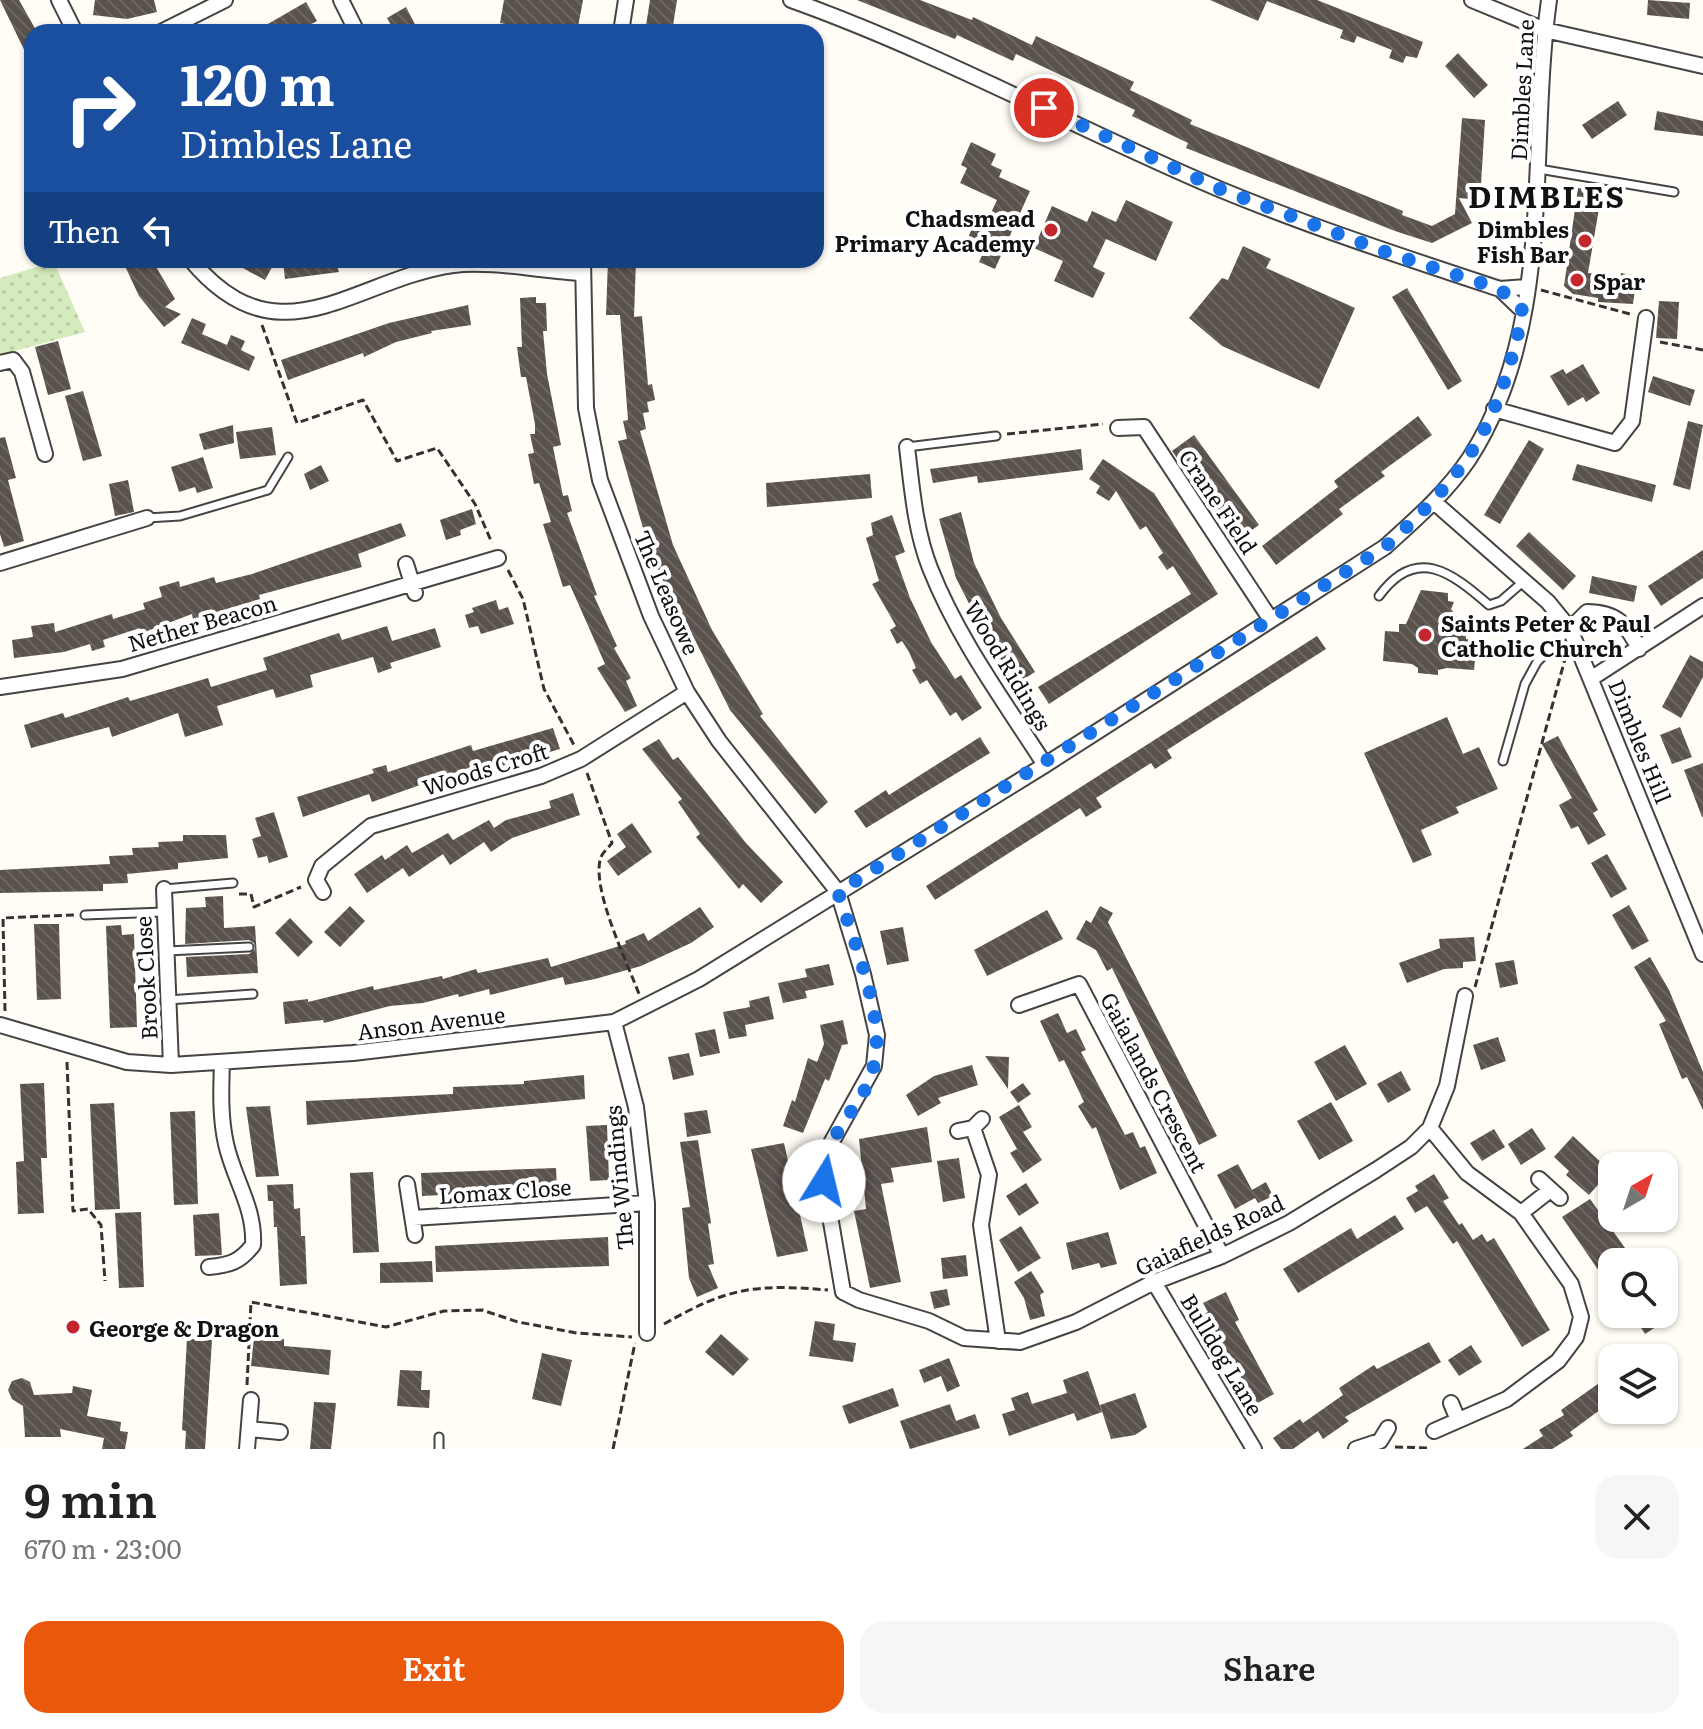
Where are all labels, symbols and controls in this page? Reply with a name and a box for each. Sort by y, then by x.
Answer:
street label: Dimbles Lane [1501,18,1541,162]
text: 120 m [180,40,335,123]
icon: right [48,56,152,160]
pin [1010,74,1078,142]
icon: arrive [1022,86,1066,130]
text: Dimbles Lane [180,116,412,169]
district label: DIMBLES [1468,173,1626,217]
place label: Chadsmead Primary Academy [835,201,1036,259]
text: Then [48,208,120,252]
icon: left [136,208,180,252]
place label: Dimbles Fish Bar [1477,212,1569,270]
marker: Chadsmead Primary Academy [1042,221,1060,239]
marker: Dimbles Fish Bar [1576,232,1594,250]
place label: Spar [1593,264,1645,297]
marker: Spar [1568,271,1586,289]
street label: Crane Field [1172,442,1266,560]
street label: The Leasowe [627,525,709,659]
street label: Nether Beacon [124,585,280,659]
street label: Wood Ridings [957,594,1061,736]
place label: Saints Peter & Paul Catholic Church [1441,606,1651,664]
marker: Saints Peter & Paul Catholic Church [1416,626,1434,644]
street label: Dimbles Hill [1601,674,1681,808]
street label: Woods Croft [418,733,553,803]
street label: Brook Close [125,915,165,1041]
street label: Gaialands Crescent [1093,986,1217,1178]
street label: Anson Avenue [355,997,507,1047]
street label: The Windings [595,1104,641,1252]
position arrow [782,1139,866,1223]
north arrow [1598,1152,1678,1232]
map controls [1598,1152,1678,1424]
street label: Lomax Close [438,1169,572,1211]
street label: Gaiafields Road [1129,1185,1289,1283]
button: search [1598,1248,1678,1328]
street label: Bulldog Lane [1173,1287,1273,1421]
place label: George & Dragon [89,1311,279,1344]
marker: George & Dragon [64,1318,82,1336]
button: layers [1598,1344,1678,1424]
text: 9 min [24,1462,157,1533]
button: close [1595,1475,1679,1559]
text: 670 m · 23:00 [24,1528,182,1567]
button: Exit [24,1621,844,1713]
button: Share [860,1621,1679,1713]

